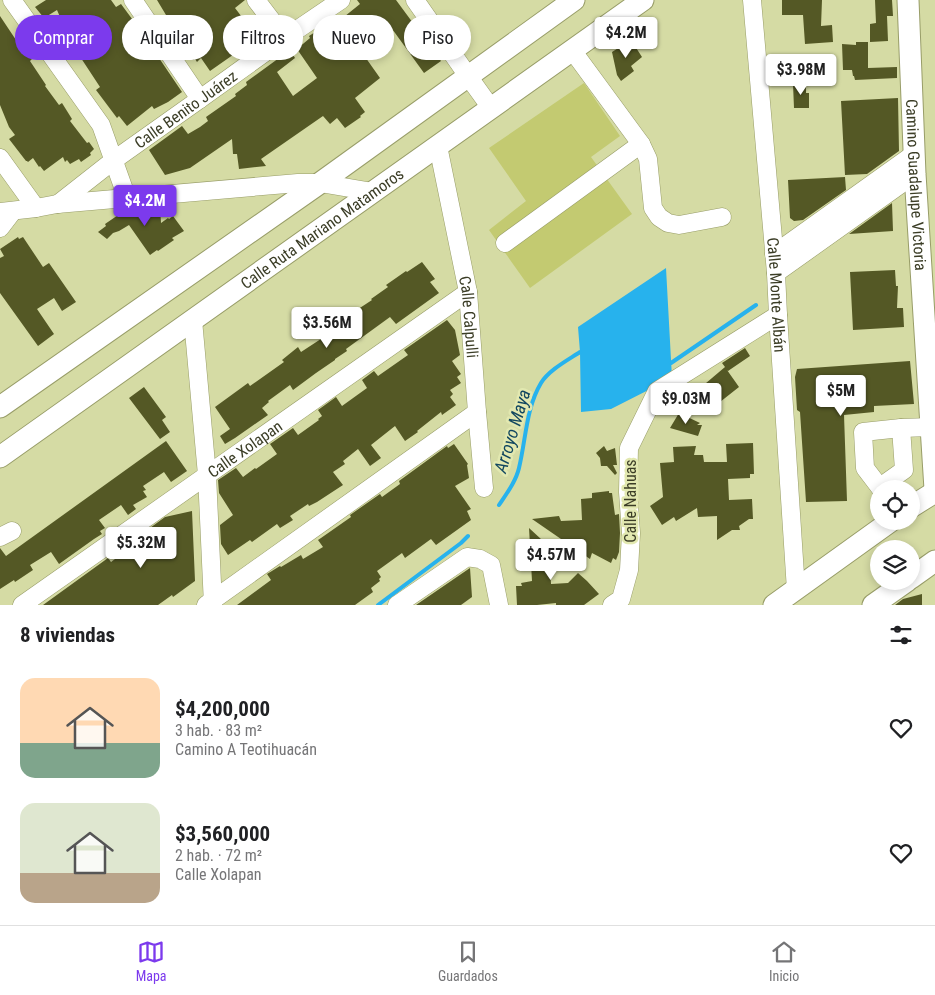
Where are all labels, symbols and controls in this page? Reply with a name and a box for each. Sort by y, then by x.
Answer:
chip: Comprar [15,15,112,60]
chip: Alquilar [122,15,213,60]
chip: Filtros [223,15,303,60]
chip: Nuevo [313,15,394,60]
chip: Piso [404,15,471,60]
pin: $4.2M [591,17,661,59]
text: $4.2M [605,23,647,42]
pin: $3.98M [760,54,842,96]
text: $3.98M [776,60,826,79]
street label: Calle Benito Juárez [131,66,241,152]
street label: Camino Guadalupe Victoria [902,99,931,271]
street label: Calle Ruta Mariano Matamoros [237,164,407,292]
pin: $4.2M [110,184,180,227]
text: $4.2M [124,191,166,210]
street label: Calle Monte Albán [763,237,790,353]
street label: Calle Calpulli [455,274,482,359]
pin: $3.56M [286,306,368,349]
text: $3.56M [302,313,352,332]
pin: $5M [817,374,865,417]
text: $5M [827,381,855,400]
pin: $9.03M [645,382,727,425]
water label: Arroyo Maya [489,387,535,476]
text: $9.03M [661,389,711,408]
street label: Calle Xolapan [204,416,286,481]
street label: Calle Nahuas [621,459,640,543]
map controls [870,480,920,590]
button: locate [870,480,920,530]
pin: $5.32M [100,526,182,569]
text: $5.32M [116,533,166,552]
pin: $4.57M [510,538,592,581]
button: layers [870,540,920,590]
text: $4.57M [526,545,576,564]
icon: filters [887,621,915,649]
text: 8 viviendas [20,623,115,647]
text: $4,200,000 [175,697,270,721]
icon: home [60,698,120,758]
icon: heart [887,714,915,742]
text: 3 hab. · 83 m² [175,721,262,740]
text: Camino A Teotihuacán [175,740,317,759]
text: $3,560,000 [175,822,270,846]
icon: home [60,823,120,883]
icon: heart [887,839,915,867]
text: 2 hab. · 72 m² [175,846,262,865]
text: Calle Xolapan [175,865,262,884]
tab: Mapa [136,938,167,984]
tab: Guardados [438,938,498,984]
tab: Inicio [769,938,799,984]

